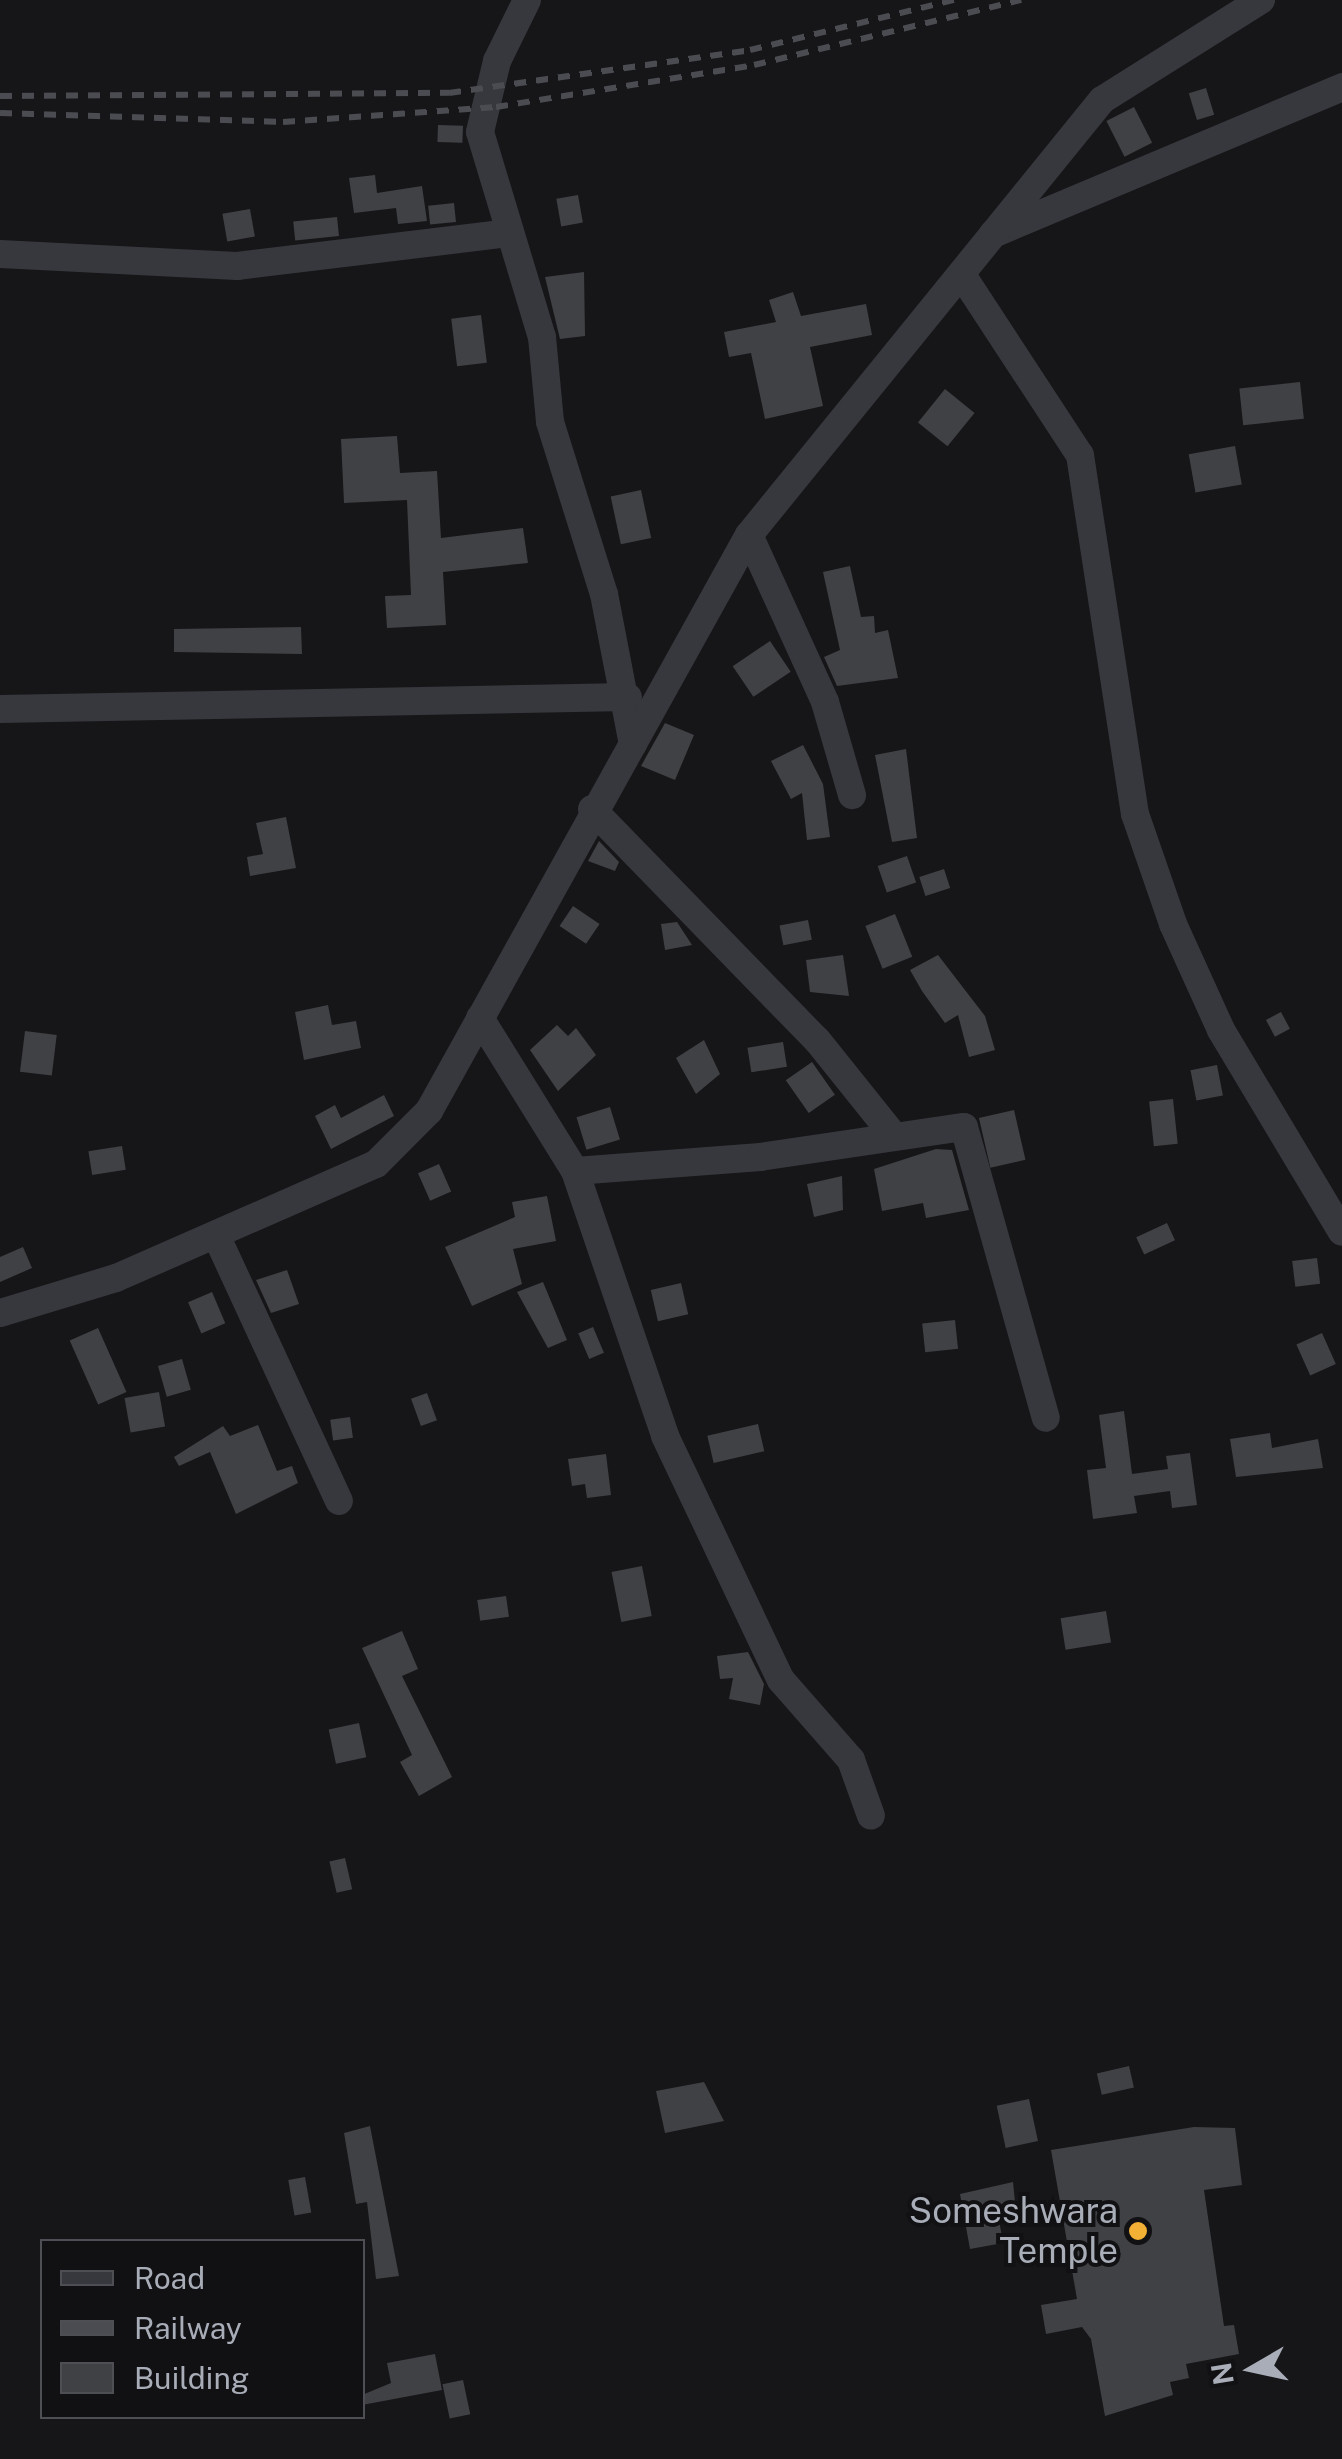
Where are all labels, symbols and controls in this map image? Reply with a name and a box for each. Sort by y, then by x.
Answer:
place label: Someshwara Temple [909,2190,1118,2272]
marker: Someshwara Temple [1127,2220,1149,2242]
legend [40,2239,365,2419]
text: Road [134,2260,205,2296]
text: Railway [134,2310,242,2346]
north arrow [1202,2319,1302,2419]
text: Building [134,2360,249,2396]
text: N [1204,2360,1240,2387]

